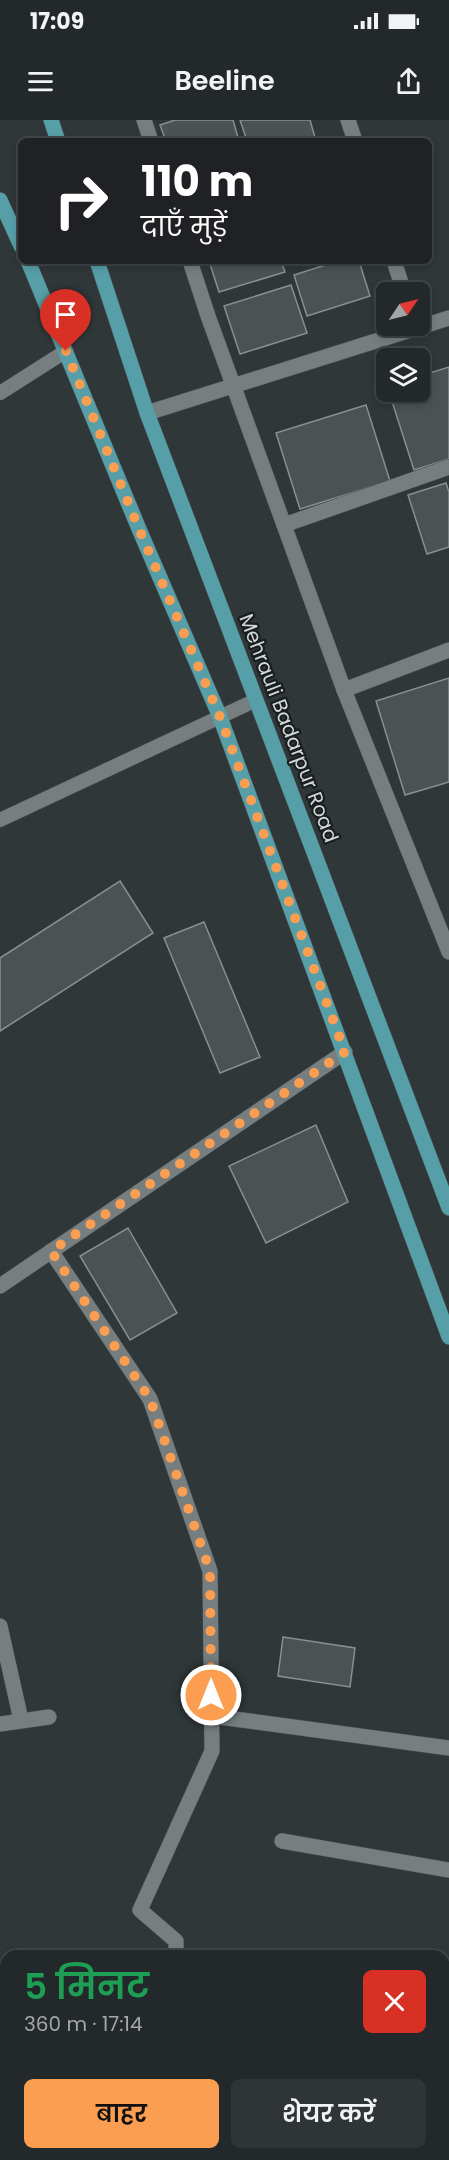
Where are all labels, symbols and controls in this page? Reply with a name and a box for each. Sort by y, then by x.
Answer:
text: 17:09 [30,6,84,37]
text: Beeline [174,62,275,99]
icon: menu [24,65,57,98]
icon: share [392,65,425,98]
text: 110 m [141,152,253,211]
icon: right [42,162,120,240]
text: दाएँ मुड़ें [141,208,227,245]
north arrow [376,282,430,336]
map controls [376,282,430,402]
pin [40,289,91,351]
icon: arrive [49,298,82,331]
button: layers [376,348,430,402]
street label: Mehrauli Badarpur Road [232,610,346,846]
position arrow [179,1663,243,1727]
text: 5 मिनट [24,1961,149,2012]
button: close [363,1970,426,2033]
text: 360 m · 17:14 [24,2010,142,2038]
button: बाहर [24,2079,219,2148]
button: शेयर करें [231,2079,426,2148]

